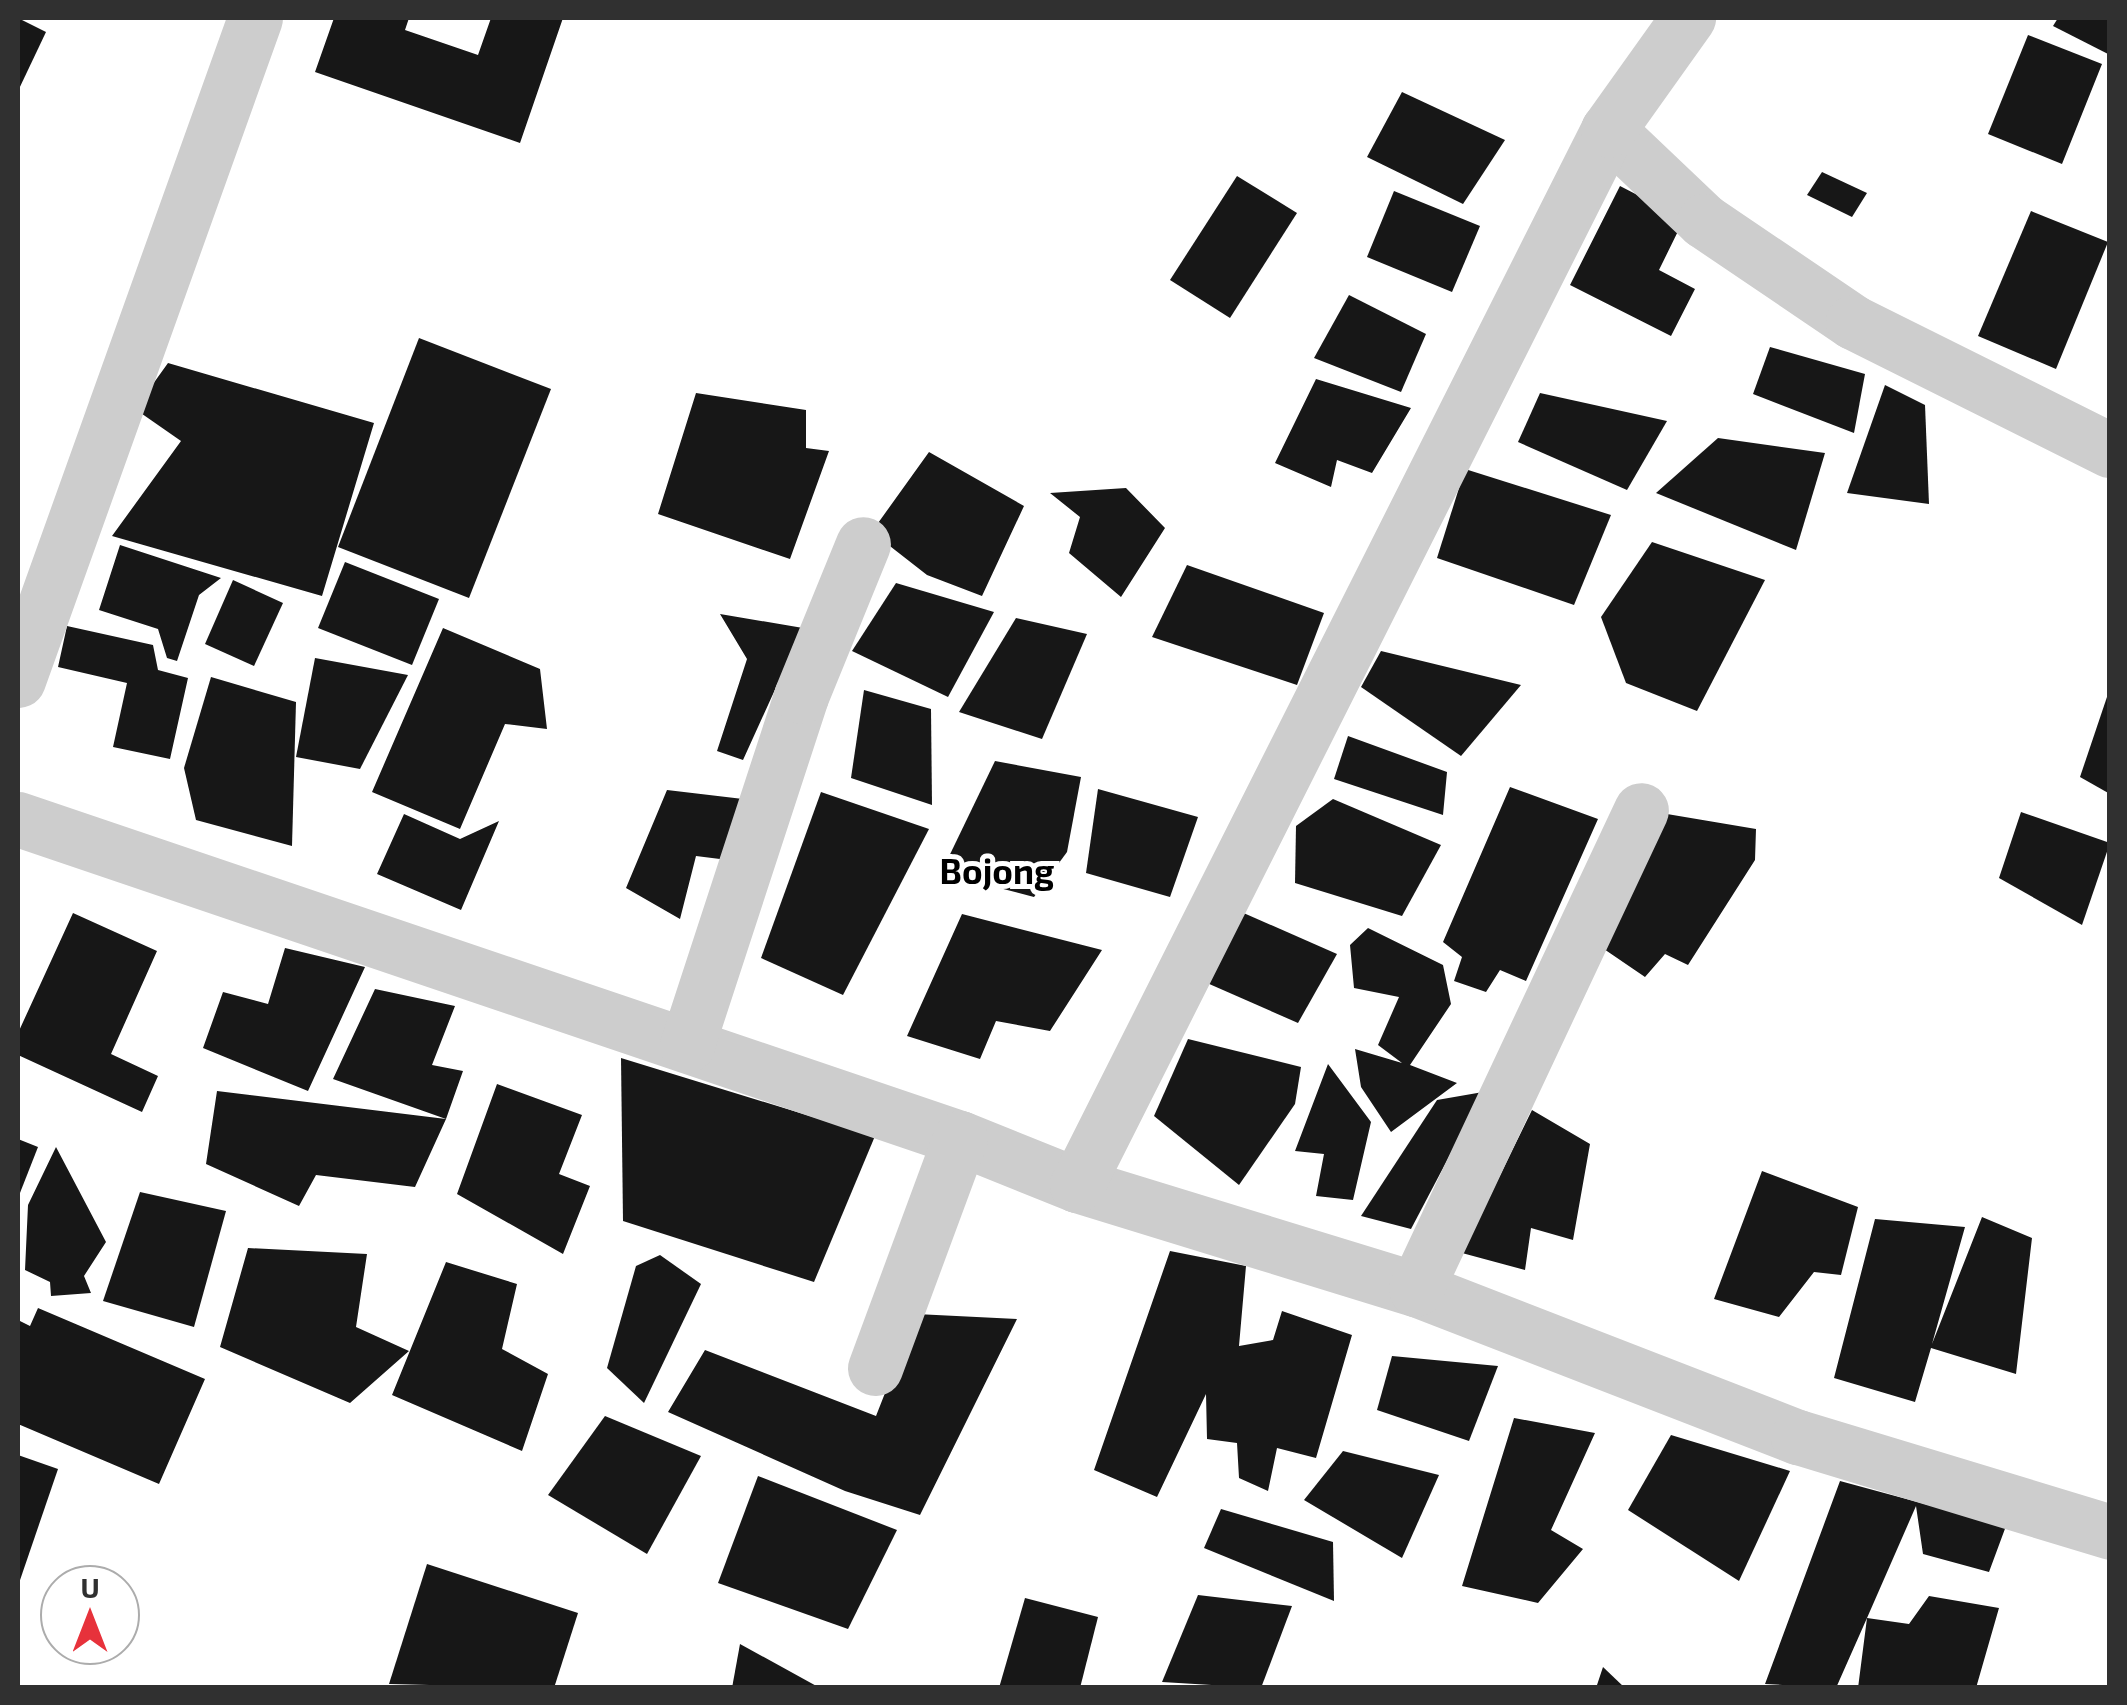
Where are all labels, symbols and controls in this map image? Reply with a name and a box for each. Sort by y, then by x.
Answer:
district label: Bojong [940,849,1054,891]
north arrow [40,1565,140,1665]
text: U [80,1570,100,1604]

